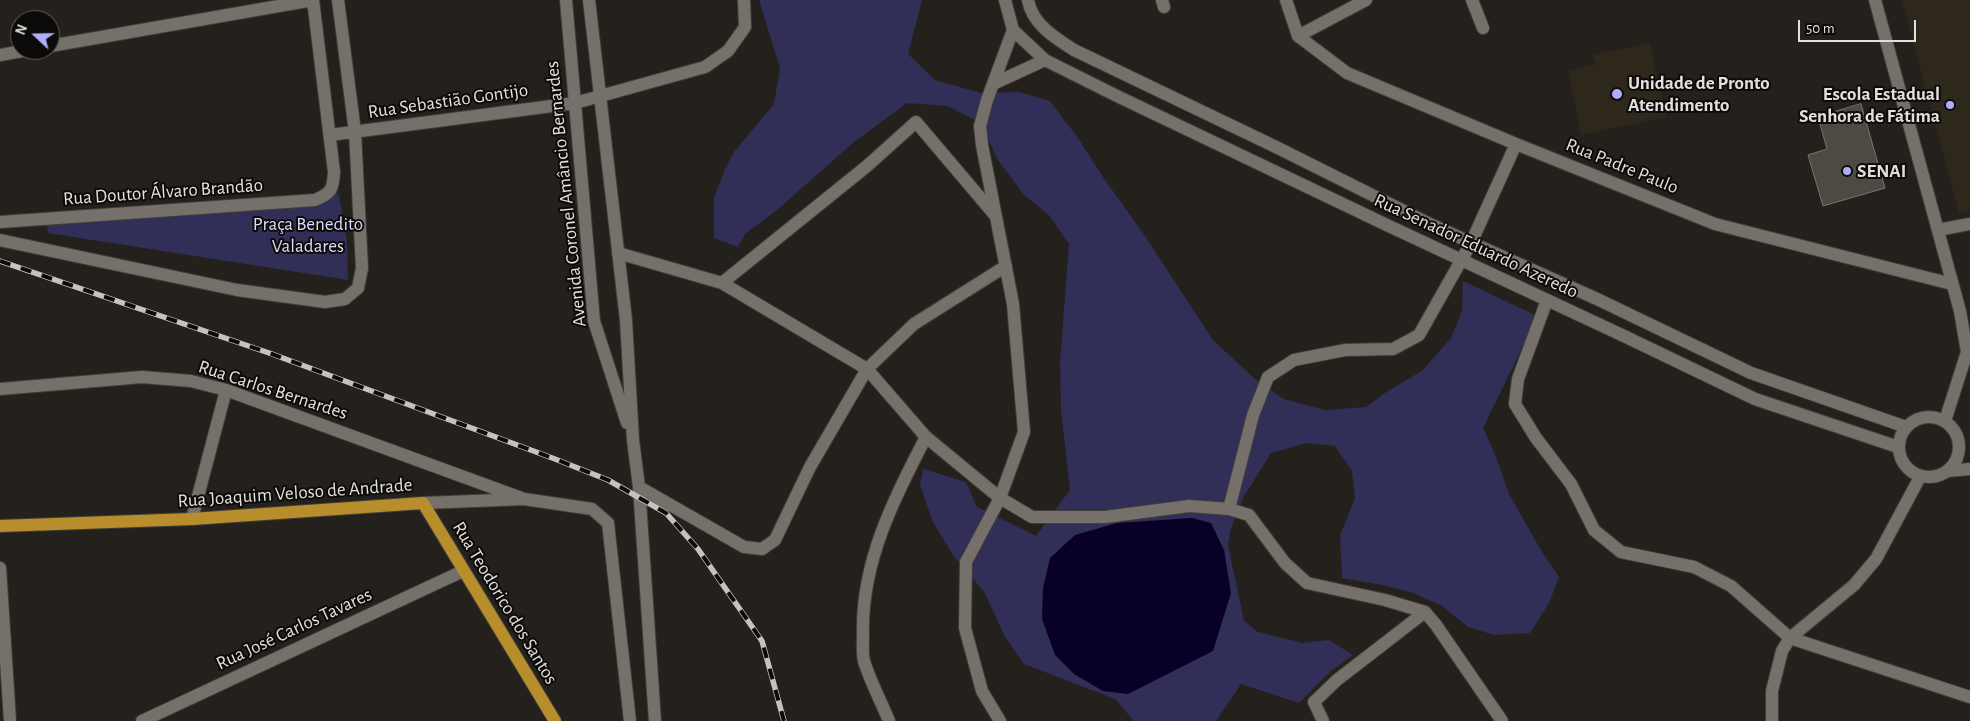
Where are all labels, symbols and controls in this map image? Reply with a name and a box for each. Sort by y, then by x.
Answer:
north arrow [10,10,60,60]
scale bar [1800,10,1918,42]
text: 50 m [1806,21,1835,36]
text: N [14,23,30,37]
street label: Avenida Coronel Amâncio Bernardes [541,60,591,328]
place label: Unidade de Pronto Atendimento [1628,72,1770,116]
street label: Rua Sebastião Gontijo [366,78,530,124]
place label: Escola Estadual Senhora de Fátima [1799,83,1940,127]
marker: Unidade de Pronto Atendimento [1610,87,1624,101]
marker: Escola Estadual Senhora de Fátima [1944,99,1956,111]
street label: Rua Padre Paulo [1562,133,1682,199]
place label: SENAI [1857,160,1906,182]
marker: SENAI [1841,165,1853,177]
street label: Rua Doutor Álvaro Brandão [62,174,264,210]
street label: Rua Senador Eduardo Azeredo [1370,189,1582,303]
park label: Praça Benedito Valadares [253,213,363,257]
street label: Rua Carlos Bernardes [195,355,351,425]
street label: Rua Joaquim Veloso de Andrade [177,473,413,513]
street label: Rua Teodorico dos Santos [447,517,563,689]
street label: Rua José Carlos Tavares [213,583,375,675]

